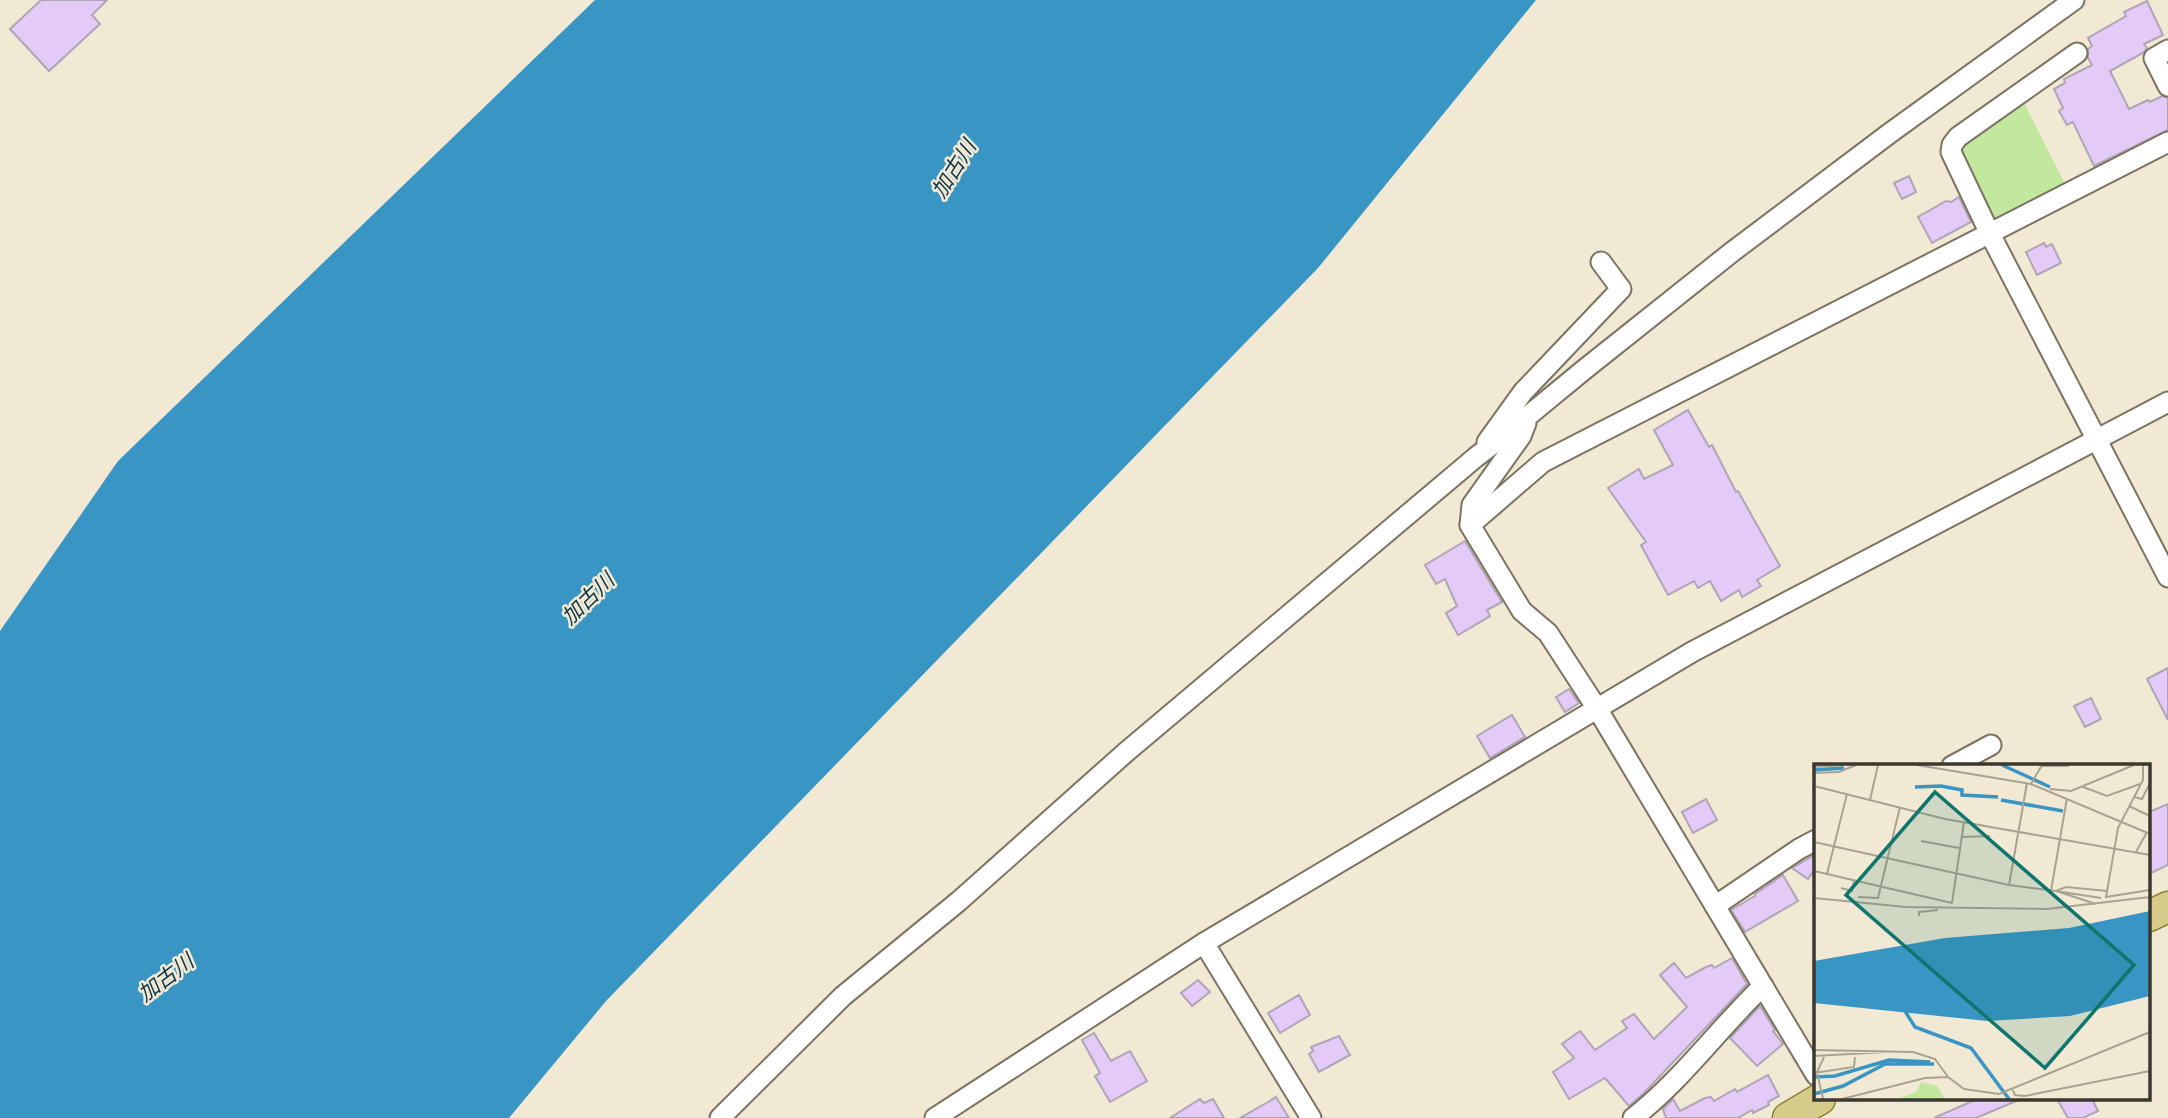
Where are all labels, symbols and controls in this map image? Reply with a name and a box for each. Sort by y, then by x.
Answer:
water label: 加古川 [926,134,983,203]
water label: 加古川 [556,566,621,630]
inset map [1814,764,2150,1100]
water label: 加古川 [133,947,201,1007]

